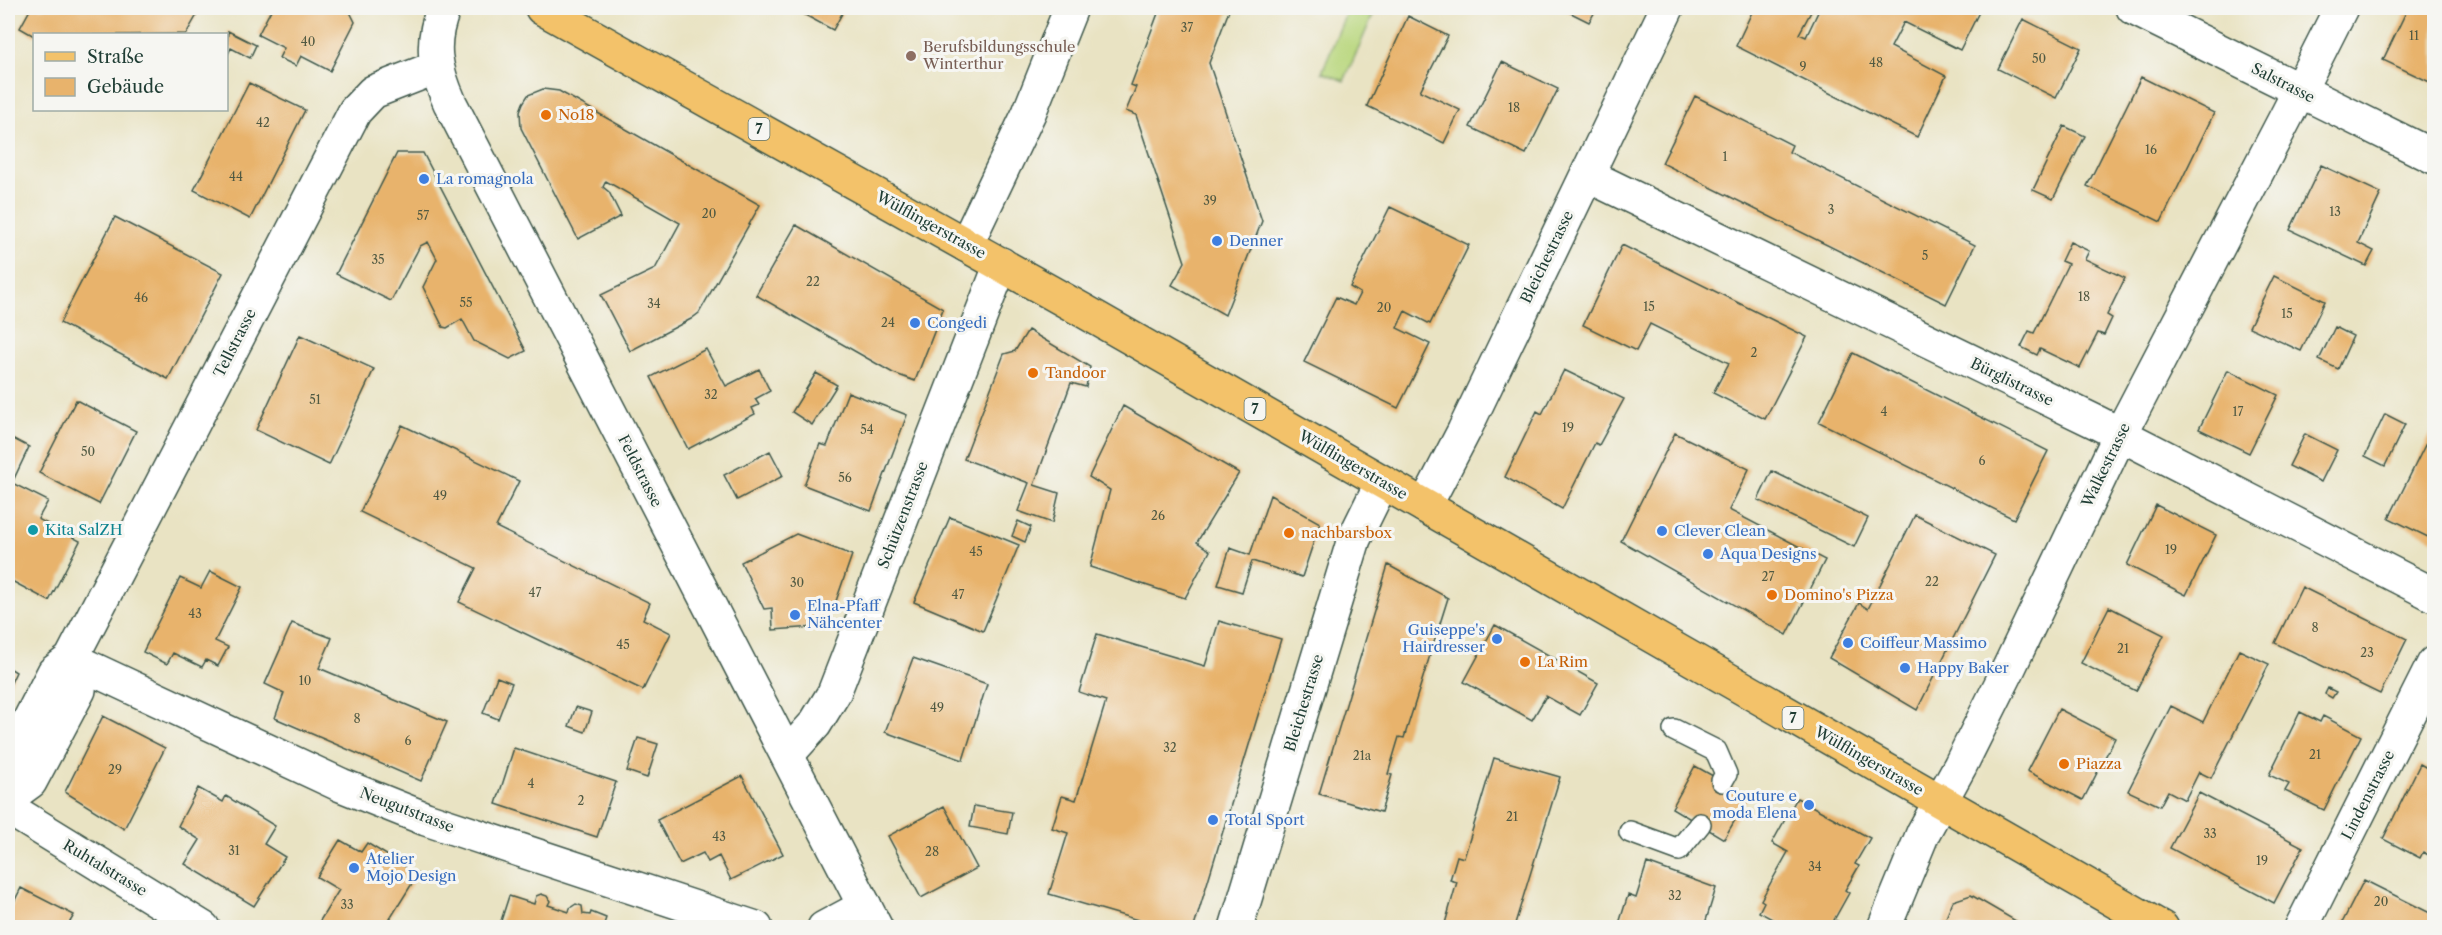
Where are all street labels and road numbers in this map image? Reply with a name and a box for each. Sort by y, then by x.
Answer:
street label: Salstrasse [2248,59,2318,107]
road number: 7 [748,118,770,140]
street label: Wülflingerstrasse [872,186,989,263]
street label: Bleichestrasse [1516,207,1577,306]
street label: Tellstrasse [209,305,260,380]
street label: Bürglistrasse [1968,353,2057,410]
road number: 7 [1244,398,1266,420]
street label: Walkestrasse [2077,420,2134,511]
street label: Wülflingerstrasse [1295,425,1411,503]
street label: Feldstrasse [614,431,667,510]
street label: Schützenstrasse [873,458,932,571]
street label: Bleichestrasse [1280,652,1327,754]
road number: 7 [1782,707,1804,729]
street label: Wülflingerstrasse [1811,721,1927,799]
street label: Lindenstrasse [2337,747,2398,843]
street label: Neugutstrasse [357,783,457,836]
street label: Ruhtalstrasse [60,835,151,900]

